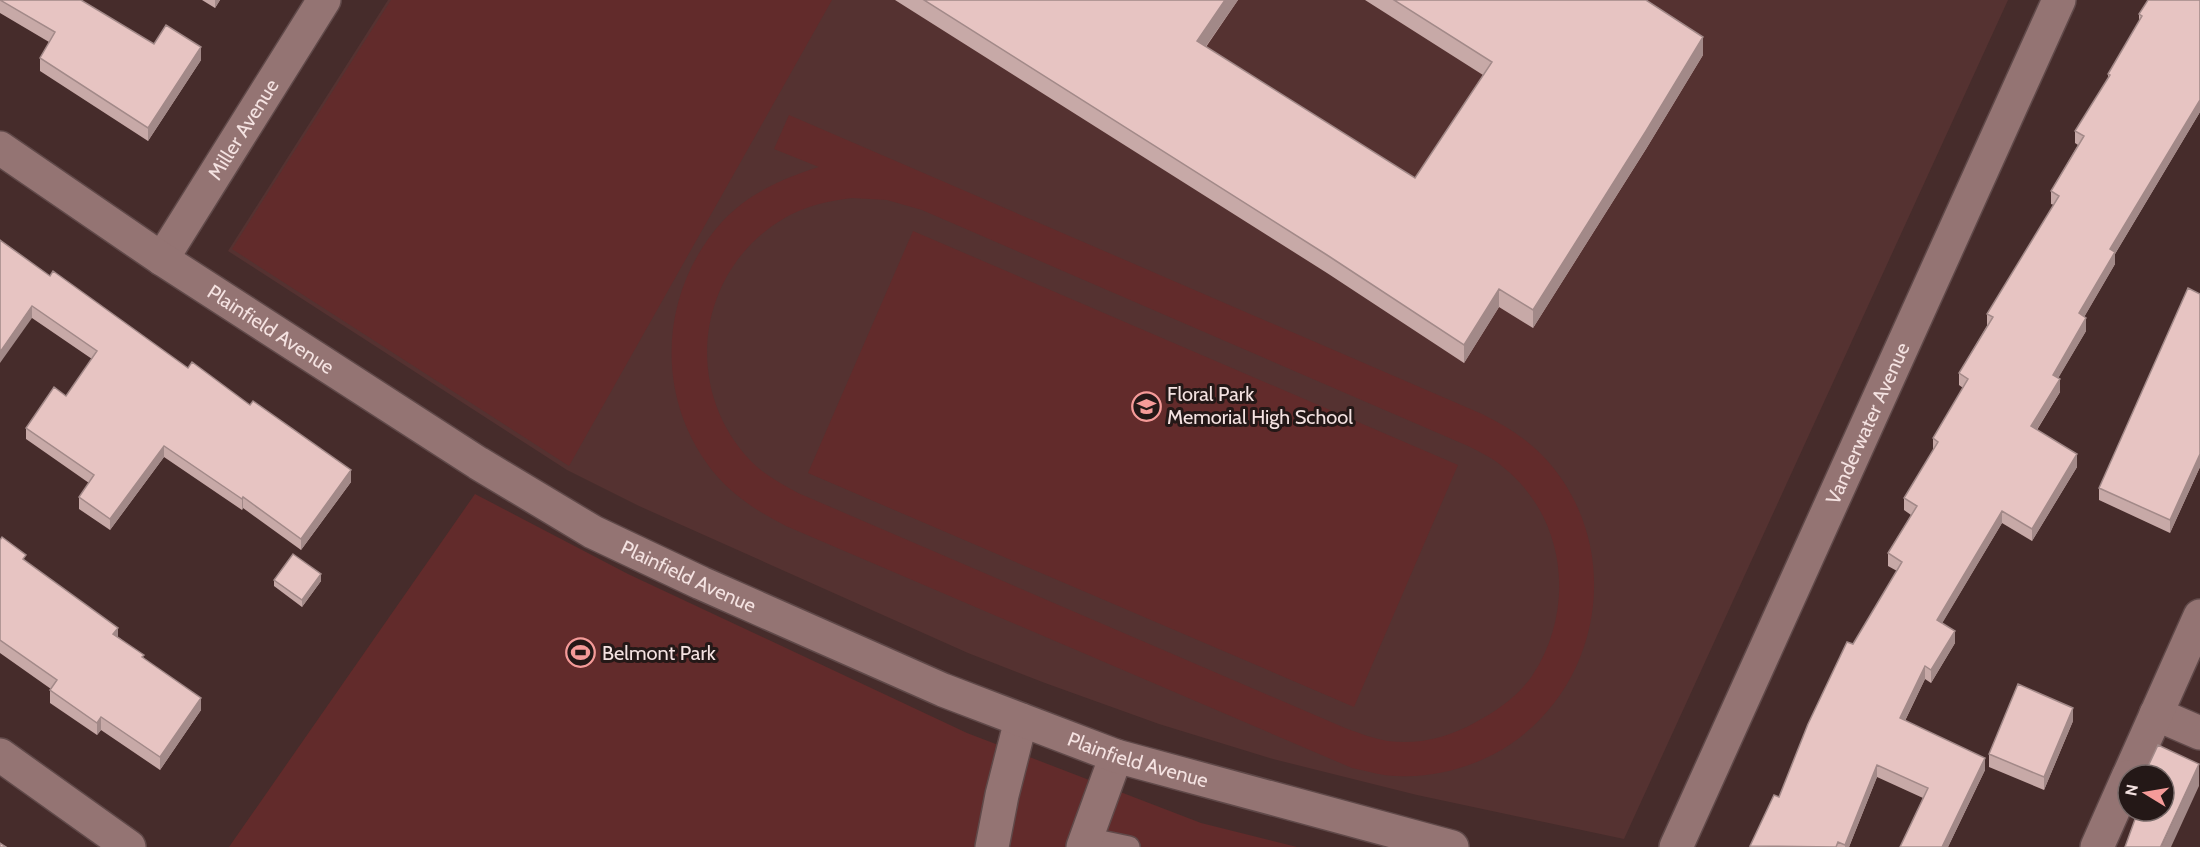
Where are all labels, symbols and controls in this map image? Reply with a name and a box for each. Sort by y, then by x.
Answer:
street label: Miller Avenue [203,75,284,184]
street label: Plainfield Avenue [203,280,339,379]
street label: Vanderwater Avenue [1821,339,1915,508]
place label: Floral Park Memorial High School [1167,382,1353,429]
school or university icon: Floral Park Memorial High School [1130,390,1162,422]
street label: Plainfield Avenue [617,535,760,618]
sports icon: Belmont Park [565,637,597,669]
place label: Belmont Park [602,641,716,665]
street label: Plainfield Avenue [1064,727,1211,792]
north arrow [2116,763,2176,823]
text: N [2121,783,2142,798]

